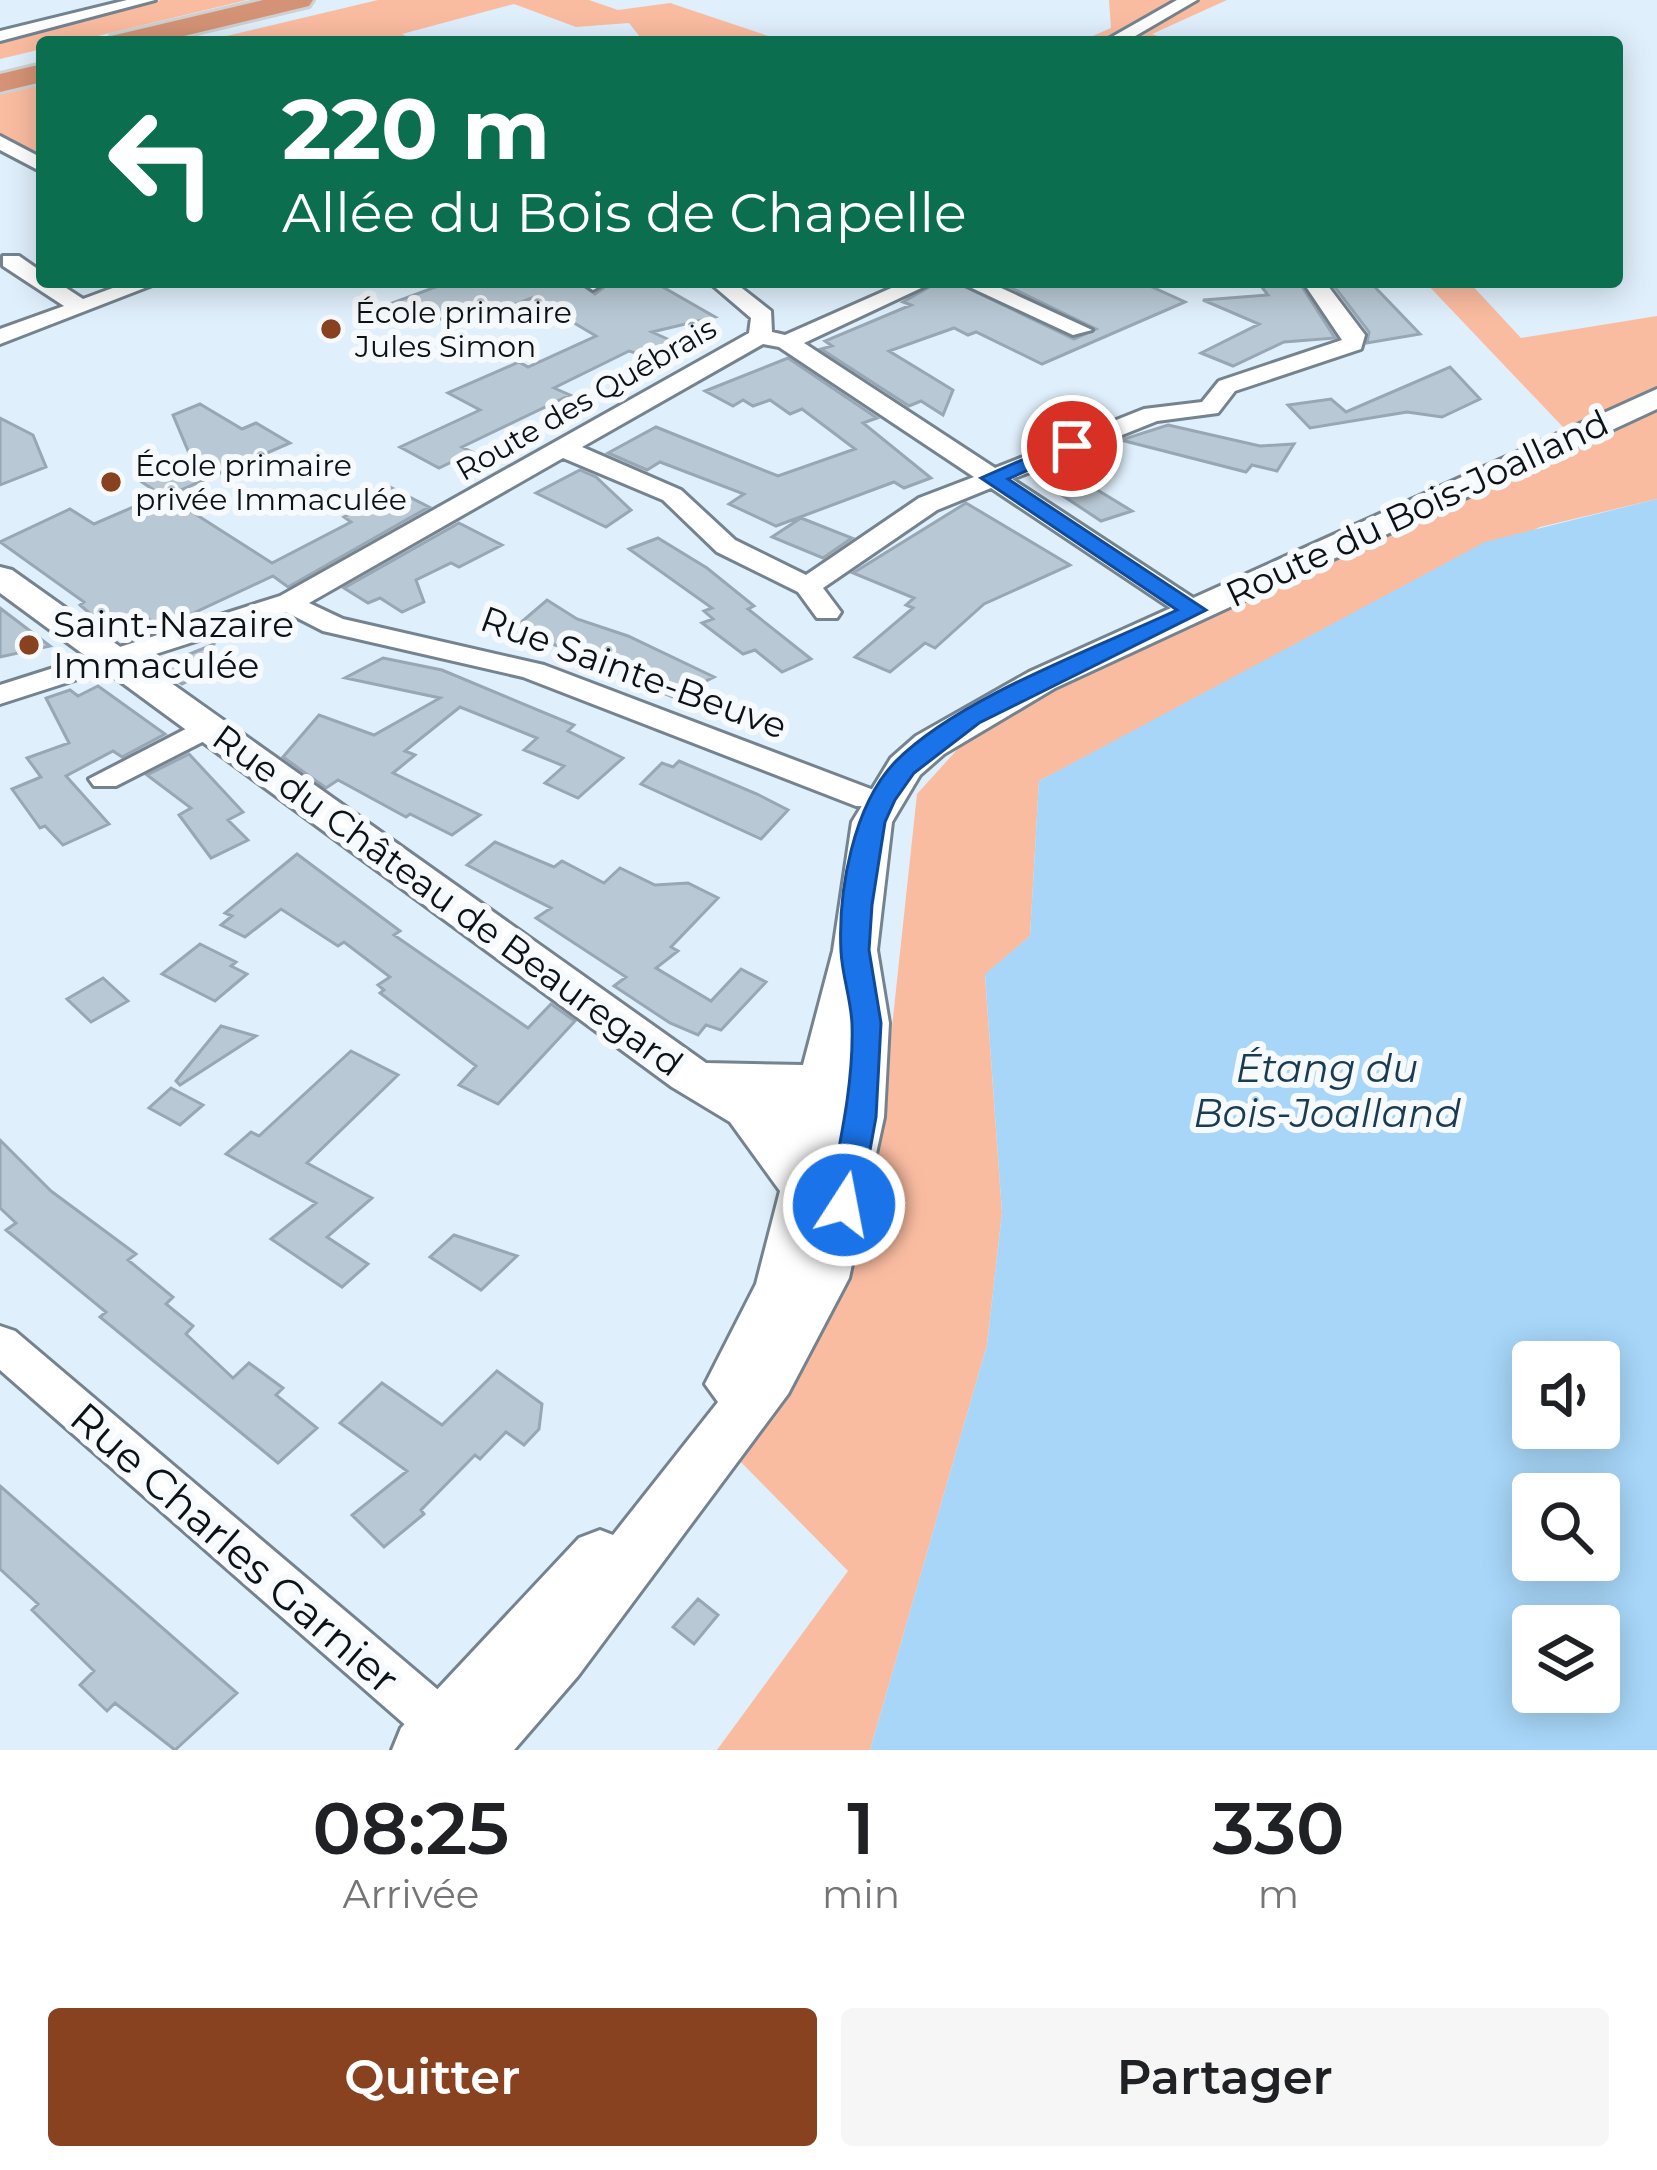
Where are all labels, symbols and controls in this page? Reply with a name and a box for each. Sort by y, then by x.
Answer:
text: 220 m [282,78,550,180]
icon: left [84,84,240,240]
text: Allée du Bois de Chapelle [282,180,967,246]
place label: École primaire Jules Simon [354,294,572,365]
street label: Route des Québrais [449,309,723,489]
marker: École primaire Jules Simon [318,316,344,342]
pin [1021,395,1123,497]
street label: Route du Bois-Joalland [1219,400,1615,616]
icon: arrive [1039,413,1105,479]
place label: École primaire privée Immaculée [135,447,407,518]
marker: École primaire privée Immaculée [98,469,124,495]
street label: Rue Sainte-Beuve [475,596,793,748]
place label: Saint-Nazaire Immaculée [53,602,294,687]
marker: Saint-Nazaire Immaculée [16,632,42,658]
street label: Rue du Château de Beauregard [205,715,691,1085]
water label: Étang du Bois-Joalland [1193,1044,1461,1137]
position arrow [781,1142,907,1268]
map controls [1512,1341,1620,1713]
button: sound [1512,1341,1620,1449]
street label: Rue Charles Garnier [60,1391,410,1705]
button: search [1512,1473,1620,1581]
button: layers [1512,1605,1620,1713]
text: 08:25 [312,1784,509,1872]
text: 1 [847,1784,875,1872]
text: 330 [1213,1784,1345,1872]
text: Arrivée [343,1870,479,1918]
text: min [822,1870,900,1918]
text: m [1258,1870,1299,1918]
button: Quitter [48,2008,817,2146]
button: Partager [841,2008,1609,2146]

